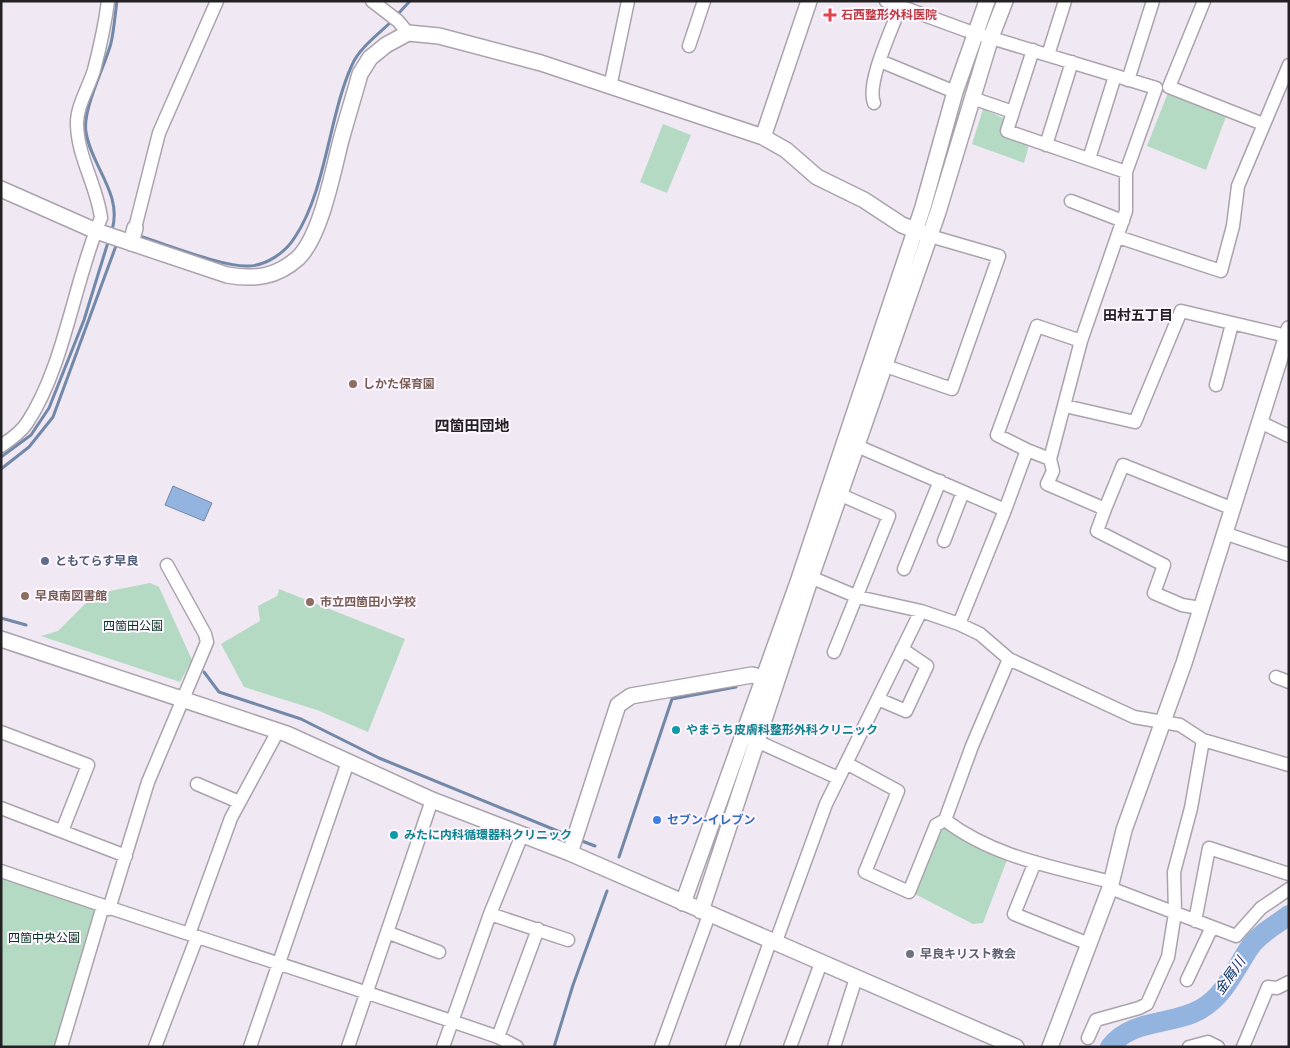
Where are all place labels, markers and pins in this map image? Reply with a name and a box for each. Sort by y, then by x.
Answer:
marker: 石西整形外科医院 [823,8,837,22]
place label: 石西整形外科医院 [841,8,937,23]
place label: しかた保育園 [363,377,435,392]
marker: しかた保育園 [347,378,359,390]
place label: ともてらす早良 [55,554,138,569]
marker: ともてらす早良 [39,555,51,567]
place label: 早良南図書館 [35,589,107,604]
marker: 早良南図書館 [19,590,31,602]
place label: 市立四箇田小学校 [320,595,416,610]
marker: 市立四箇田小学校 [304,596,316,608]
place label: やまうち皮膚科整形外科クリニック [686,723,878,738]
marker: やまうち皮膚科整形外科クリニック [670,724,682,736]
place label: セブン-イレブン [667,813,756,828]
marker: セブン-イレブン [651,814,663,826]
place label: みたに内科循環器科クリニック [404,828,572,843]
marker: みたに内科循環器科クリニック [388,829,400,841]
place label: 早良キリスト教会 [920,947,1016,962]
marker: 早良キリスト教会 [904,948,916,960]

